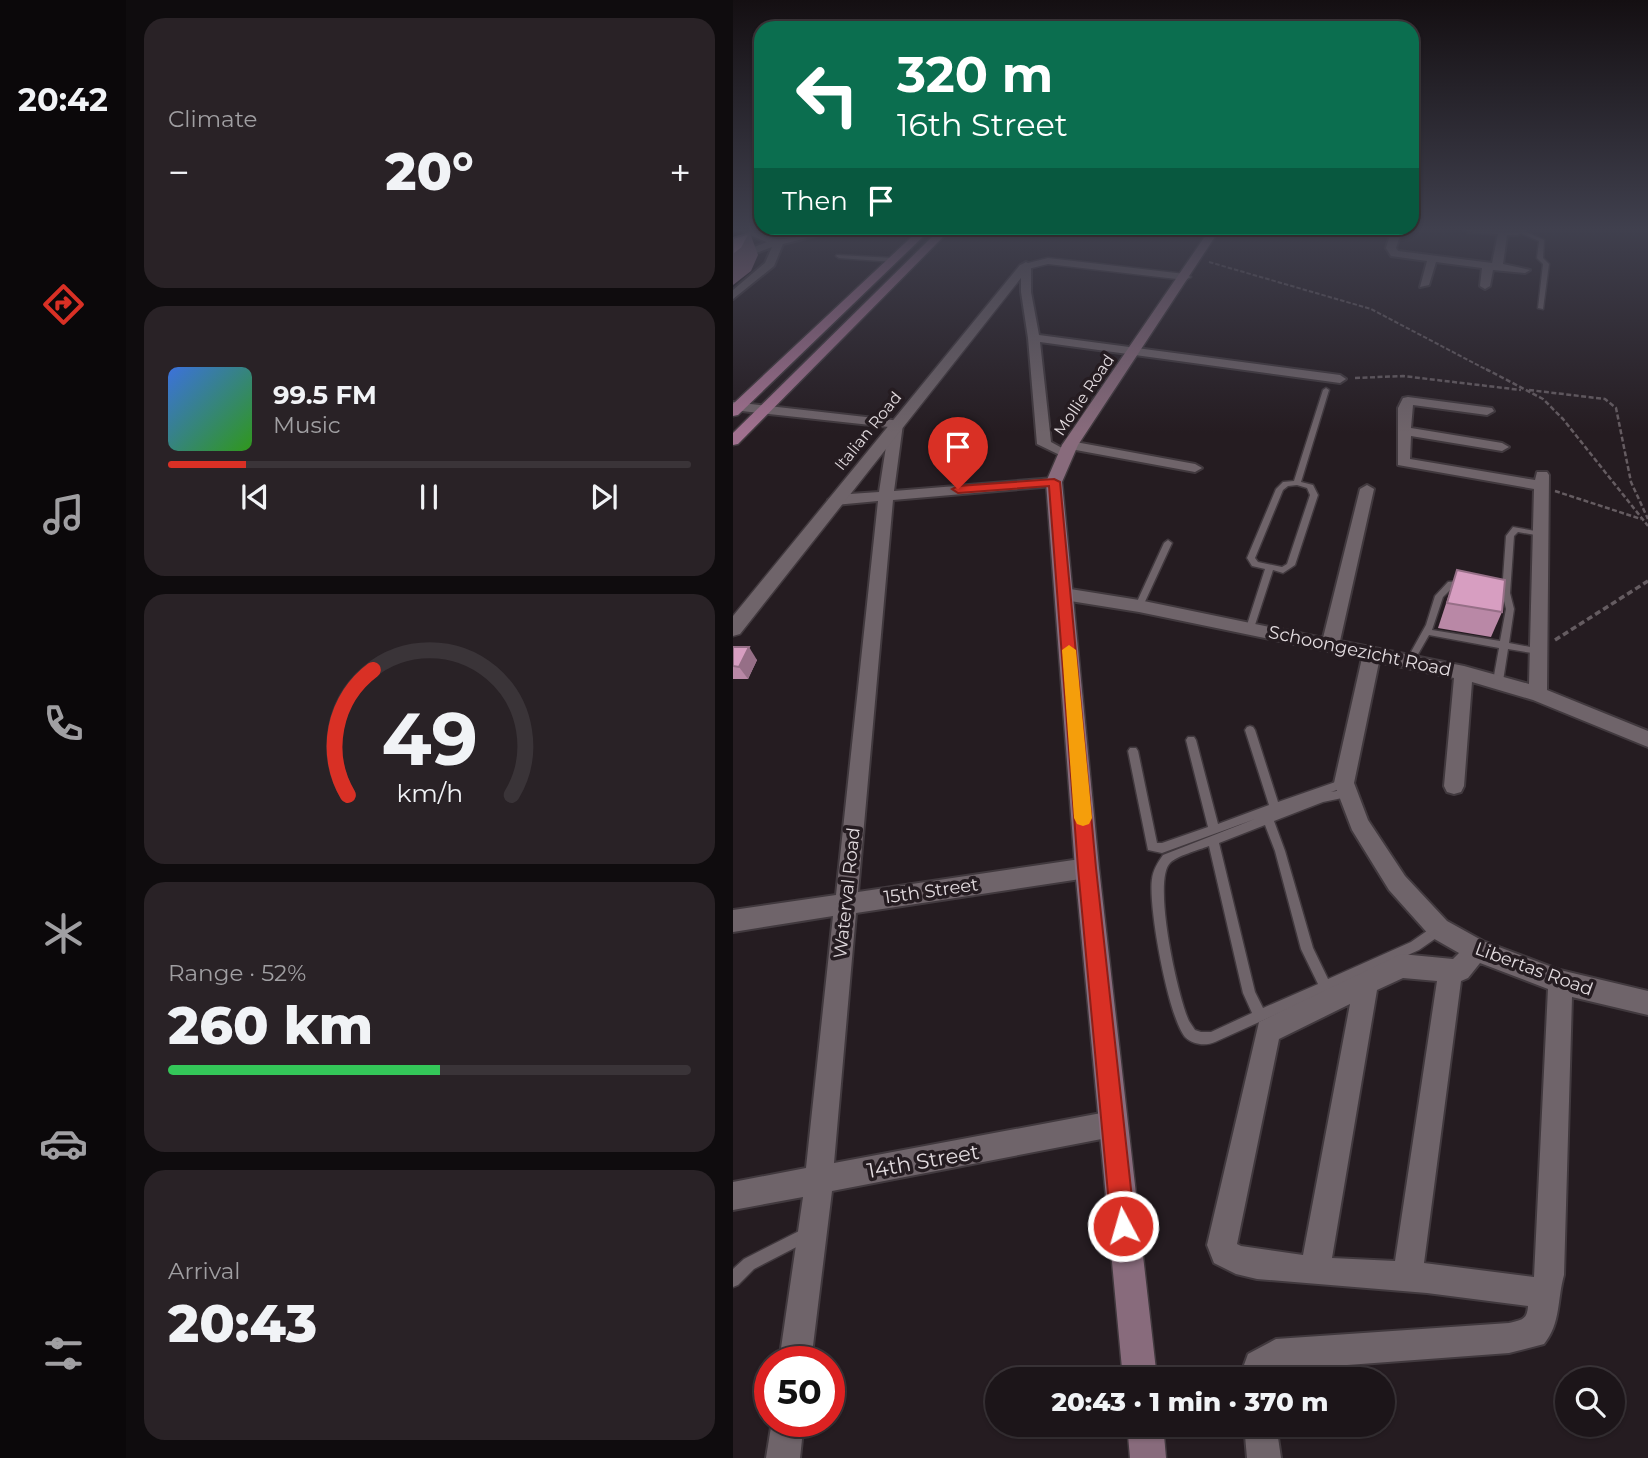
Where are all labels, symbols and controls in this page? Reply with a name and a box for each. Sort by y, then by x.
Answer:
text: 320 m [897,45,1053,104]
icon: left [782,49,873,140]
text: 20:42 [18,80,108,119]
text: Climate [168,105,257,133]
text: 16th Street [897,105,1068,144]
text: 20° [385,140,474,203]
text: − [168,149,190,196]
text: + [669,149,691,196]
icon: arrive [862,182,900,220]
text: Then [782,185,848,217]
icon: directions [39,280,88,329]
street label: Mollie Road [1050,351,1118,439]
text: 99.5 FM [273,379,377,411]
street label: Italian Road [831,388,905,474]
text: Music [273,411,341,439]
pin [928,417,988,489]
icon: arrive [939,428,977,466]
icon: previous [236,478,274,516]
icon: pause [410,478,448,516]
icon: next [585,478,623,516]
icon: music [39,490,88,539]
street label: Schoongezicht Road [1267,621,1453,681]
text: 49 [381,695,478,783]
icon: phone [39,699,88,748]
text: km/h [396,778,463,808]
street label: Waterval Road [829,826,865,960]
street label: 15th Street [882,873,980,909]
icon: climate [39,909,88,958]
street label: Libertas Road [1472,937,1596,1001]
text: Range · 52% [168,959,306,987]
text: 260 km [168,994,373,1057]
icon: car [39,1119,88,1168]
street label: 14th Street [865,1139,981,1183]
position arrow [1086,1189,1160,1263]
text: Arrival [168,1257,241,1285]
text: 20:43 [168,1292,317,1355]
icon: filters [39,1329,88,1378]
speed limit sign: 50 [754,1346,845,1437]
map controls [1555,1367,1625,1437]
button: search [1555,1367,1625,1437]
text: 20:43 · 1 min · 370 m [1051,1386,1329,1418]

